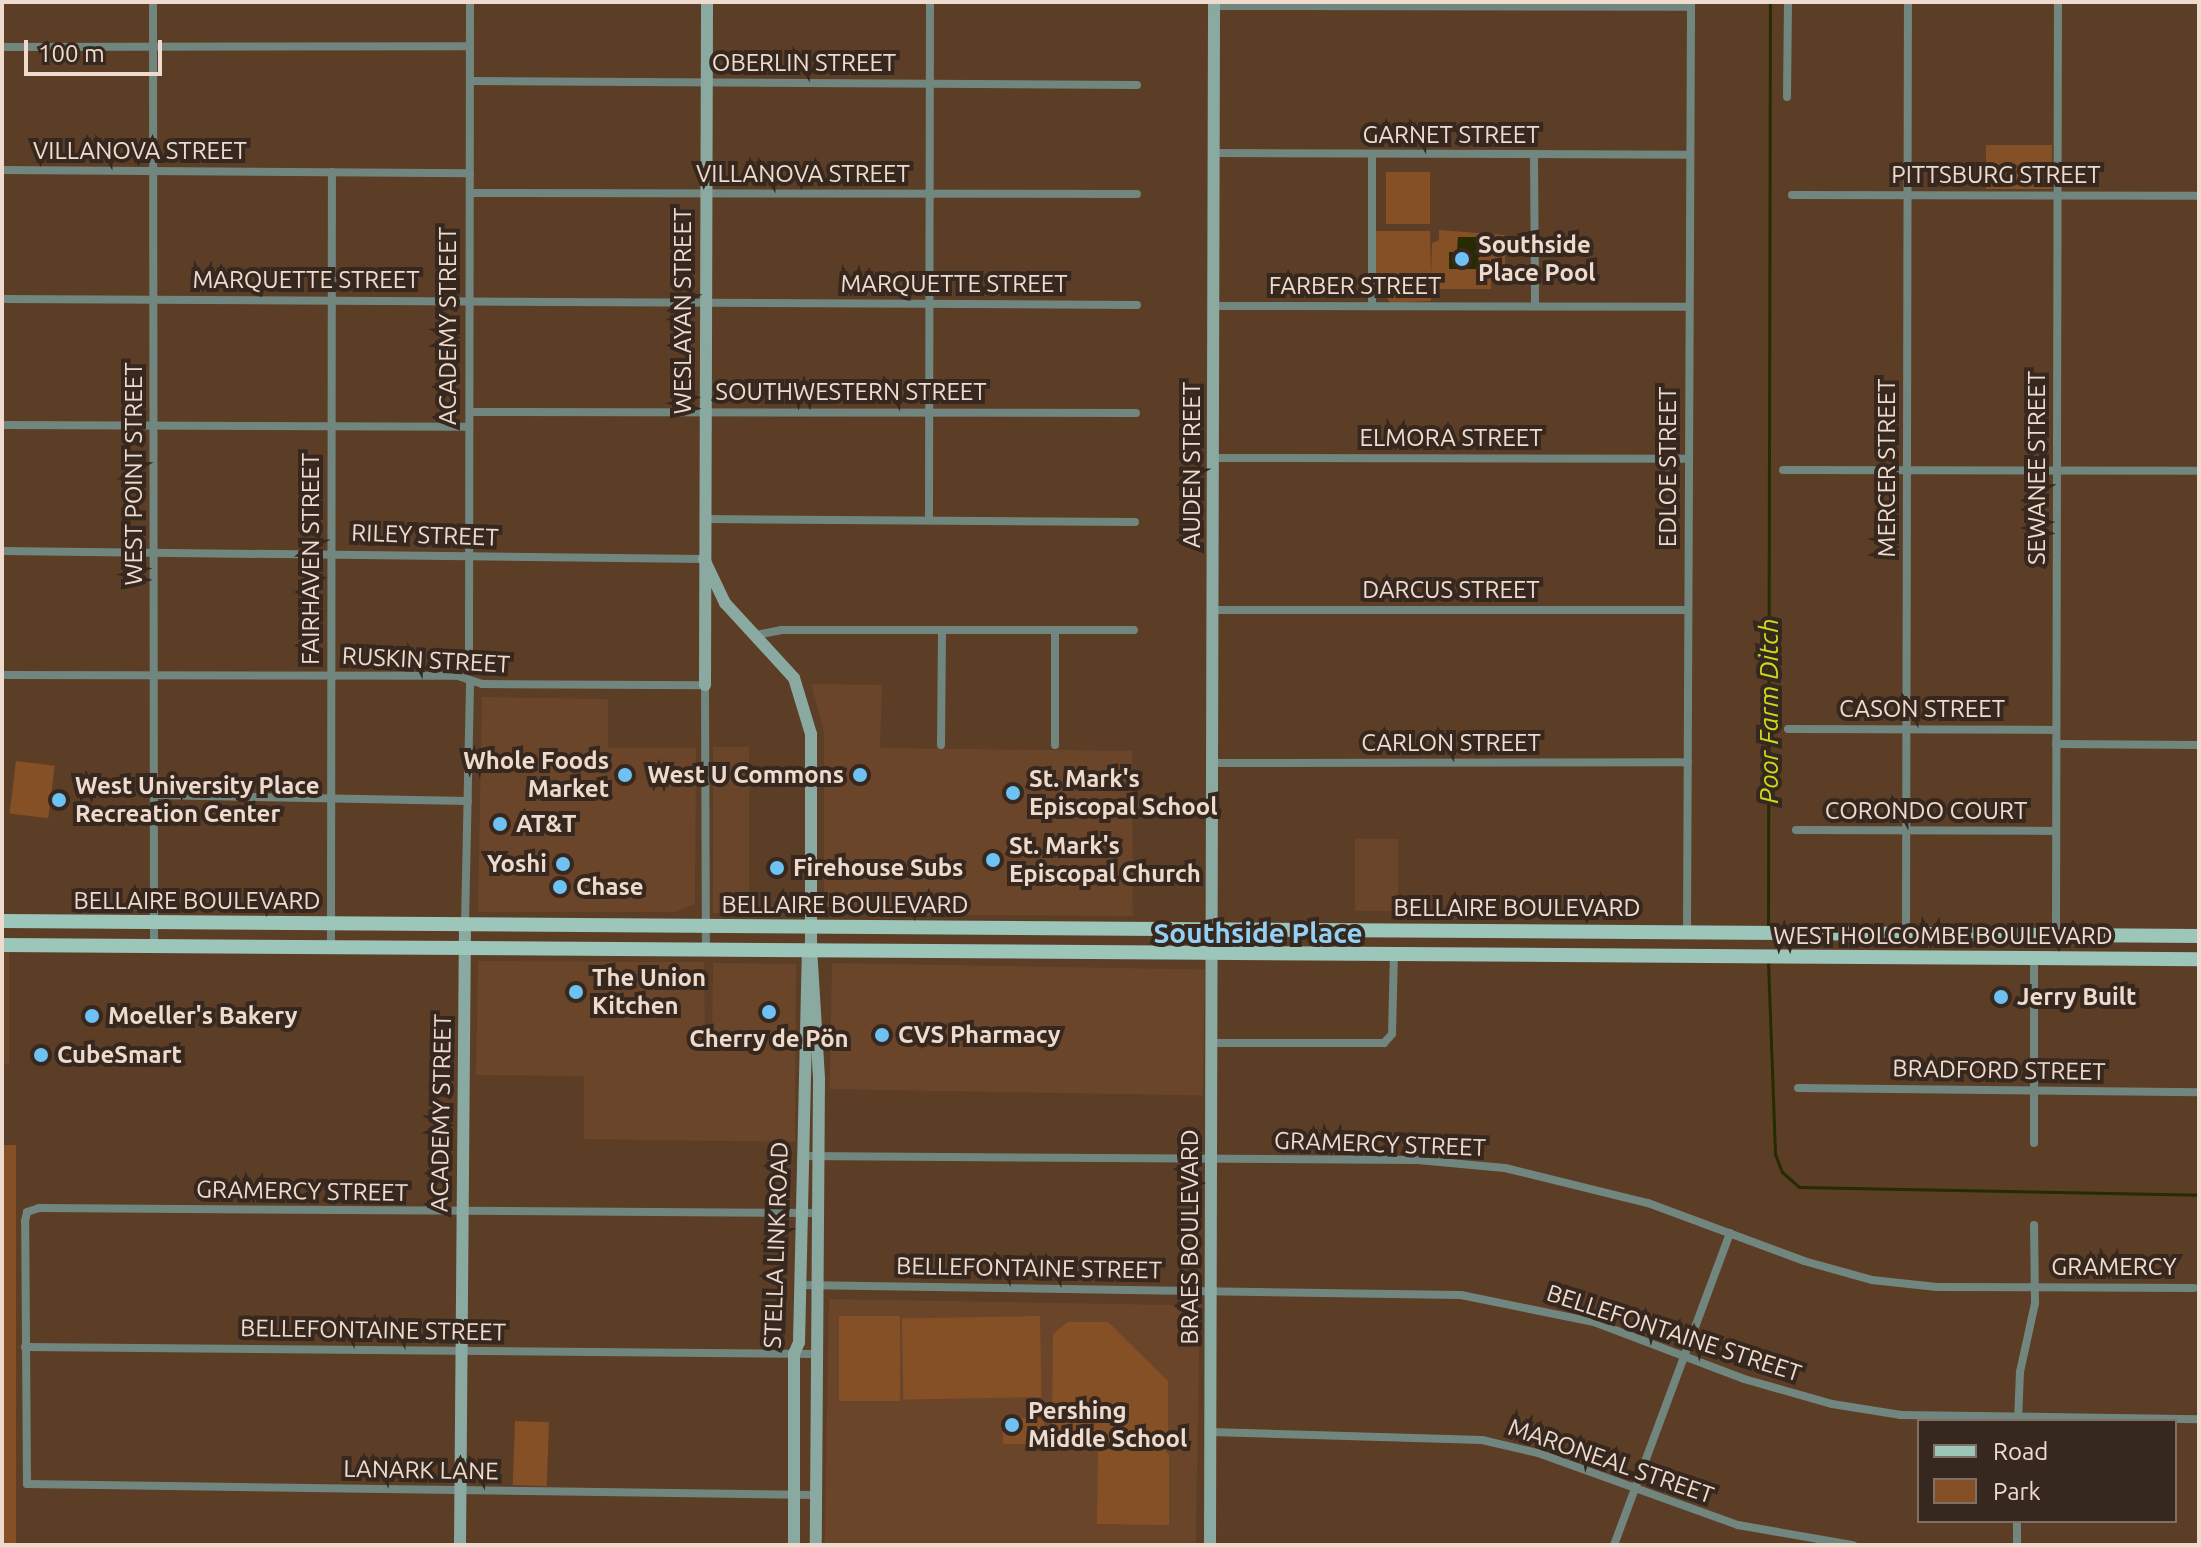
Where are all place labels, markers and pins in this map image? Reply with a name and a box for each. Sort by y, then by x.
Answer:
place label: Southside Place Pool [1478,231,1596,287]
marker: Southside Place Pool [1453,250,1471,268]
place label: Whole Foods Market [463,747,609,803]
place label: West U Commons [648,761,844,789]
place label: St. Mark's Episcopal School [1029,765,1217,821]
marker: Whole Foods Market [616,766,634,784]
marker: West U Commons [851,766,869,784]
place label: West University Place Recreation Center [75,772,319,828]
marker: St. Mark's Episcopal School [1004,784,1022,802]
marker: West University Place Recreation Center [50,791,68,809]
place label: AT&T [516,810,576,838]
marker: AT&T [491,815,509,833]
place label: St. Mark's Episcopal Church [1009,832,1201,888]
place label: Yoshi [487,850,547,878]
marker: St. Mark's Episcopal Church [984,851,1002,869]
place label: Firehouse Subs [793,854,963,882]
marker: Yoshi [554,855,572,873]
marker: Firehouse Subs [768,859,786,877]
place label: Chase [576,873,644,901]
marker: Chase [551,878,569,896]
place label: The Union Kitchen [592,964,706,1020]
marker: The Union Kitchen [567,983,585,1001]
place label: Jerry Built [2017,983,2136,1011]
marker: Jerry Built [1992,988,2010,1006]
place label: Moeller's Bakery [108,1002,298,1030]
marker: Cherry de Pön [760,1003,778,1021]
marker: Moeller's Bakery [83,1007,101,1025]
place label: CVS Pharmacy [898,1021,1061,1049]
place label: Cherry de Pön [689,1025,849,1053]
marker: CVS Pharmacy [873,1026,891,1044]
place label: CubeSmart [57,1041,182,1069]
marker: CubeSmart [32,1046,50,1064]
place label: Pershing Middle School [1028,1397,1187,1453]
marker: Pershing Middle School [1003,1416,1021,1434]

